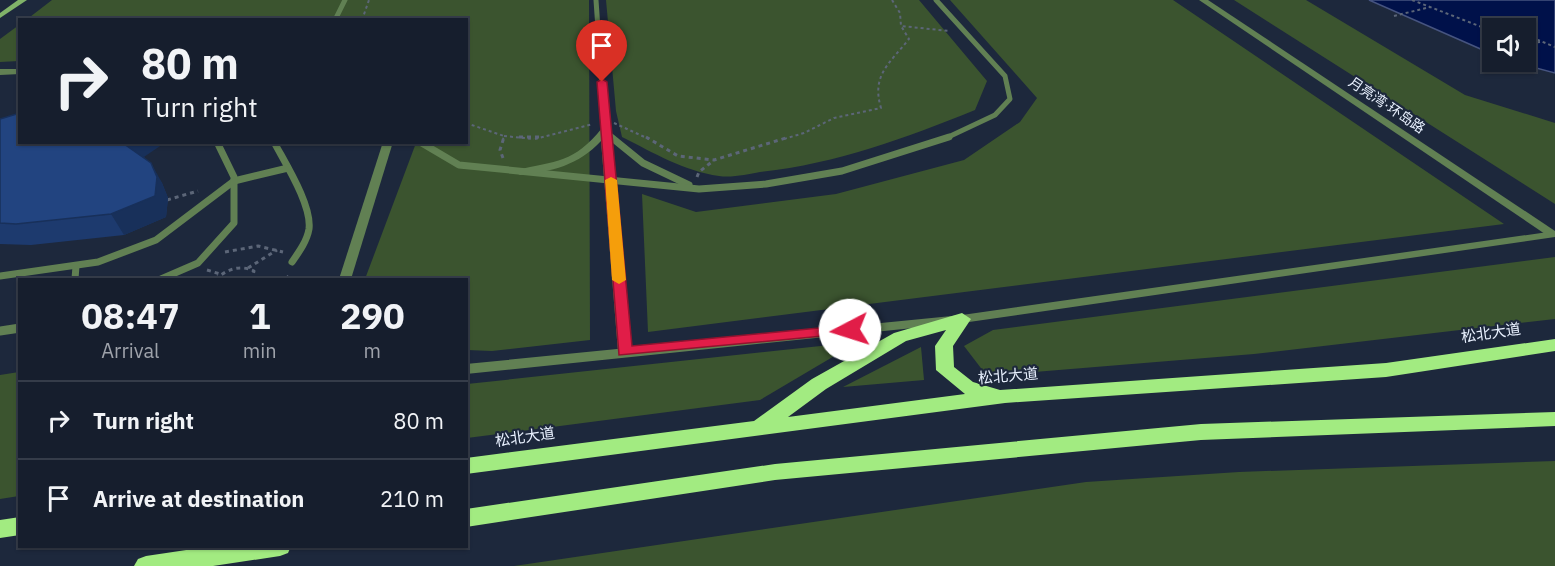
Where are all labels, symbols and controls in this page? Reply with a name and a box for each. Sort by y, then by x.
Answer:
map controls [1482,18,1536,72]
button: sound [1482,18,1536,72]
pin [576,20,627,82]
icon: arrive [585,29,618,62]
text: 80 m [141,36,239,91]
icon: right [42,42,120,120]
street label: 月亮湾·环岛路 [1345,73,1429,137]
text: Turn right [141,89,258,124]
text: 08:47 [81,292,180,339]
text: 1 [249,292,271,339]
text: 290 [340,292,405,339]
position arrow [818,298,882,362]
street label: 松北大道 [1460,319,1522,346]
text: Arrival [101,337,160,364]
text: min [243,337,277,364]
text: m [364,337,381,364]
street label: 松北大道 [977,363,1039,388]
icon: right [42,404,75,437]
text: Turn right [93,406,194,435]
text: 80 m [393,406,444,435]
street label: 松北大道 [494,423,556,450]
icon: arrive [42,482,75,515]
text: Arrive at destination [93,484,304,513]
text: 210 m [380,484,444,513]

